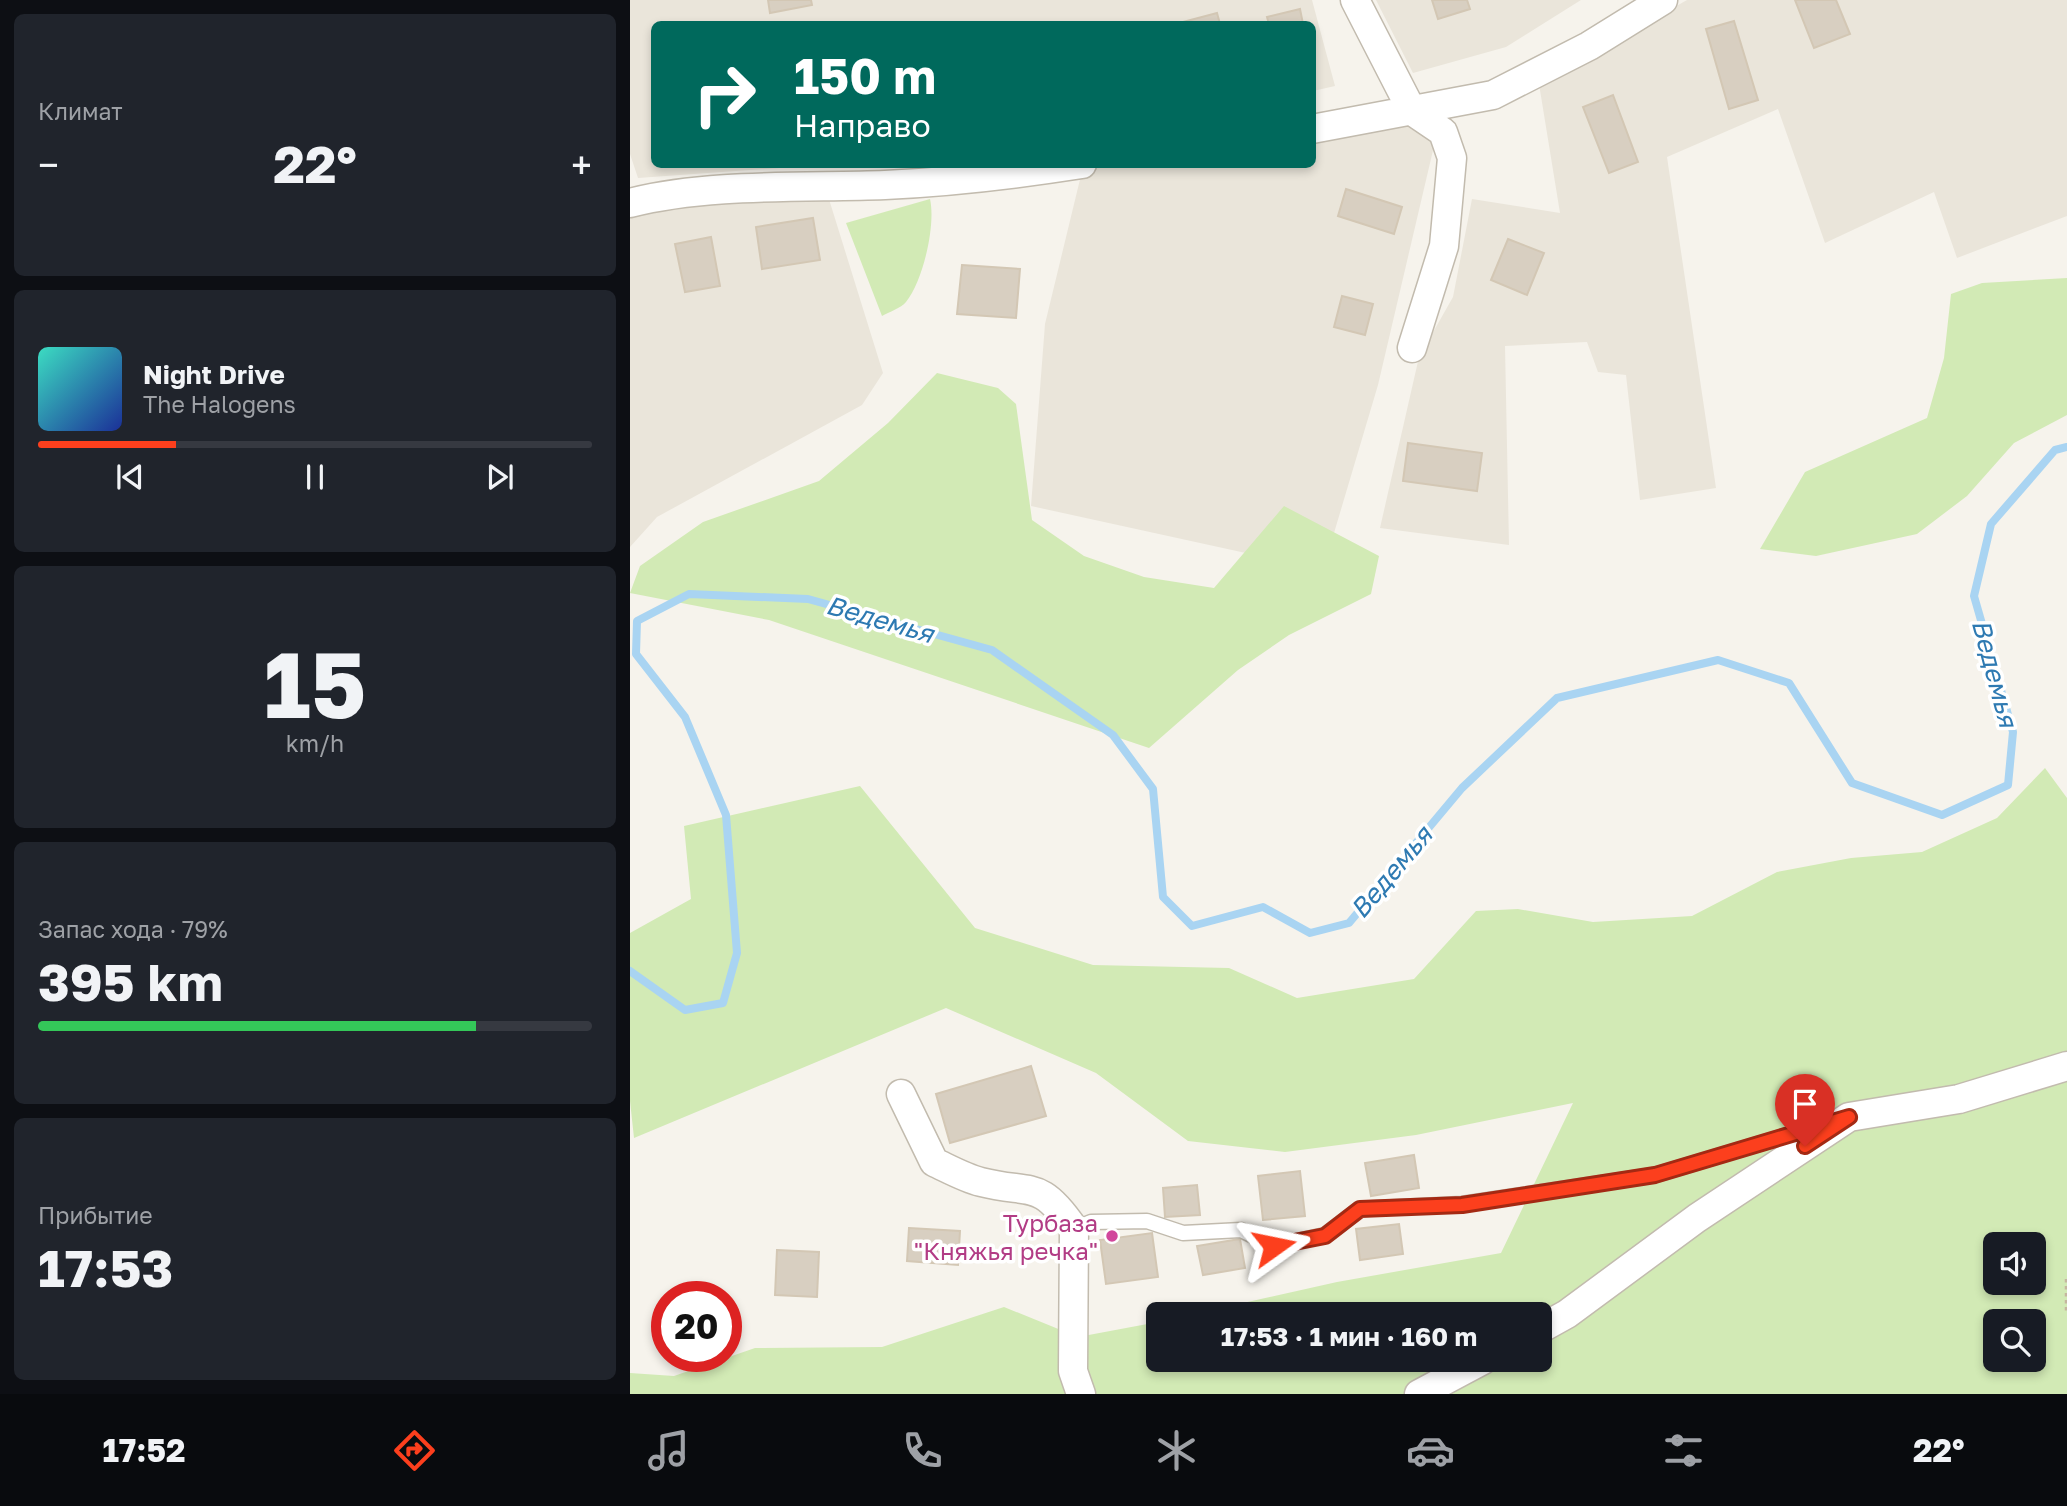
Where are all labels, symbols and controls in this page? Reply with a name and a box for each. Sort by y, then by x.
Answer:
text: 150 m [794,46,936,105]
icon: right [679,49,770,140]
text: Климат [38,97,123,125]
text: Направо [794,106,931,144]
text: 22° [273,132,357,194]
text: − [38,142,59,187]
text: + [571,142,592,187]
text: Night Drive [143,359,285,390]
text: The Halogens [143,390,296,418]
icon: previous [111,458,149,496]
icon: pause [296,458,334,496]
icon: next [481,458,519,496]
water label: Ведемья [823,589,939,650]
water label: Ведемья [1966,616,2025,732]
text: 15 [264,629,366,738]
text: km/h [286,729,344,757]
water label: Ведемья [1344,818,1440,924]
text: Запас хода · 79% [38,915,228,943]
text: 395 km [38,950,223,1012]
pin [1775,1074,1835,1146]
icon: arrive [1786,1085,1824,1123]
text: Прибытие [38,1201,153,1229]
place label: Турбаза "Княжья речка" [914,1208,1098,1265]
position arrow [1237,1209,1311,1283]
marker: Турбаза "Княжья речка" [1104,1228,1120,1244]
map controls [1983,1232,2046,1372]
button: sound [1983,1232,2046,1295]
text: 17:53 [38,1236,173,1298]
speed limit sign: 20 [651,1281,742,1372]
button: search [1983,1309,2046,1372]
text: 17:53 · 1 мин · 160 m [1221,1321,1477,1352]
icon: directions [390,1426,439,1475]
icon: music [644,1426,693,1475]
icon: phone [898,1426,947,1475]
icon: climate [1152,1426,1201,1475]
icon: car [1406,1426,1455,1475]
icon: filters [1659,1426,1708,1475]
text: 17:52 [102,1431,186,1469]
text: 22° [1913,1431,1965,1469]

